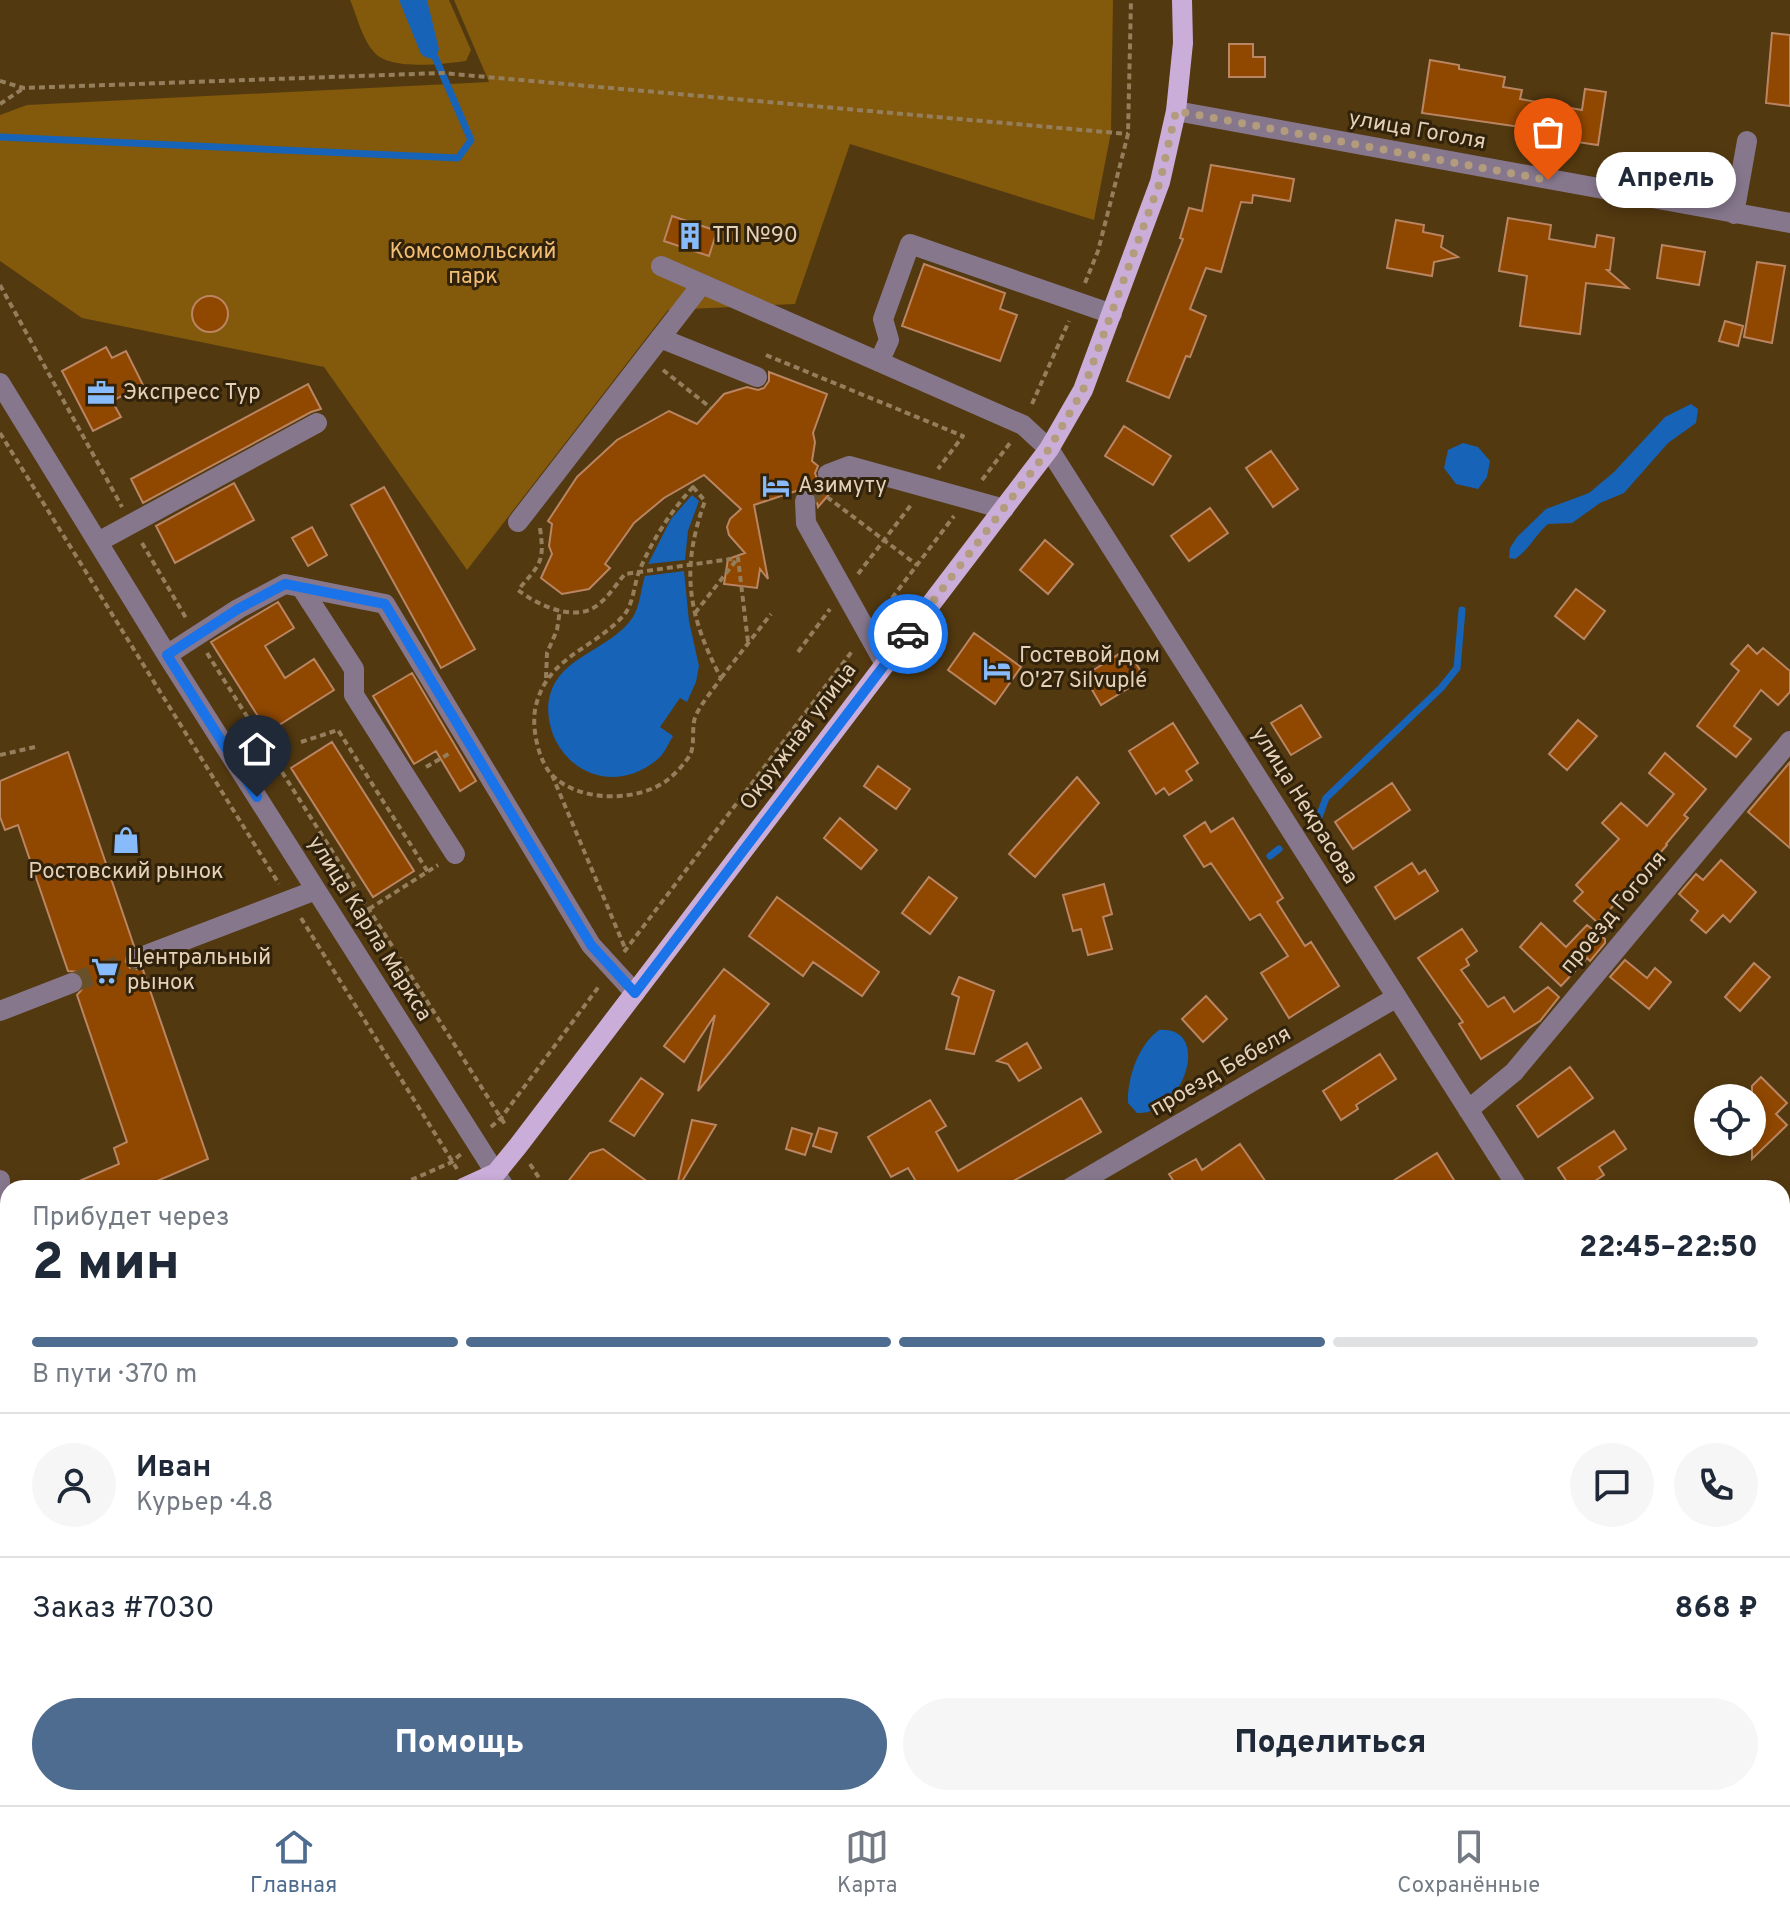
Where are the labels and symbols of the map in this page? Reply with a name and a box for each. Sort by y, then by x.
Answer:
pin [1514,98,1582,180]
street label: улица Гоголя [1346,106,1488,156]
callout: Апрель [1596,152,1736,208]
building icon: ТП №90 [675,221,705,251]
place label: ТП №90 [712,223,798,250]
park label: Комсомольский парк [390,239,556,291]
office icon: Экспресс Тур [86,378,116,408]
place label: Экспресс Тур [123,380,261,407]
hotel icon: Азимуту [761,471,791,501]
place label: Азимуту [798,473,887,500]
courier [868,594,948,674]
place label: Гостевой дом O'27 Silvuplé [1019,643,1160,695]
hotel icon: Гостевой дом O'27 Silvuplé [982,654,1012,684]
street label: Окружная улица [735,658,863,816]
pin [223,715,291,797]
street label: улица Некрасова [1245,722,1363,890]
shop icon: Ростовский рынок [111,825,141,855]
street label: улица Карла Маркса [301,831,437,1027]
street label: проезд Гоголя [1555,846,1673,980]
place label: Ростовский рынок [28,859,224,886]
place label: Центральный рынок [127,945,271,997]
supermarket icon: Центральный рынок [90,956,120,986]
street label: проезд Бебеля [1146,1021,1296,1123]

